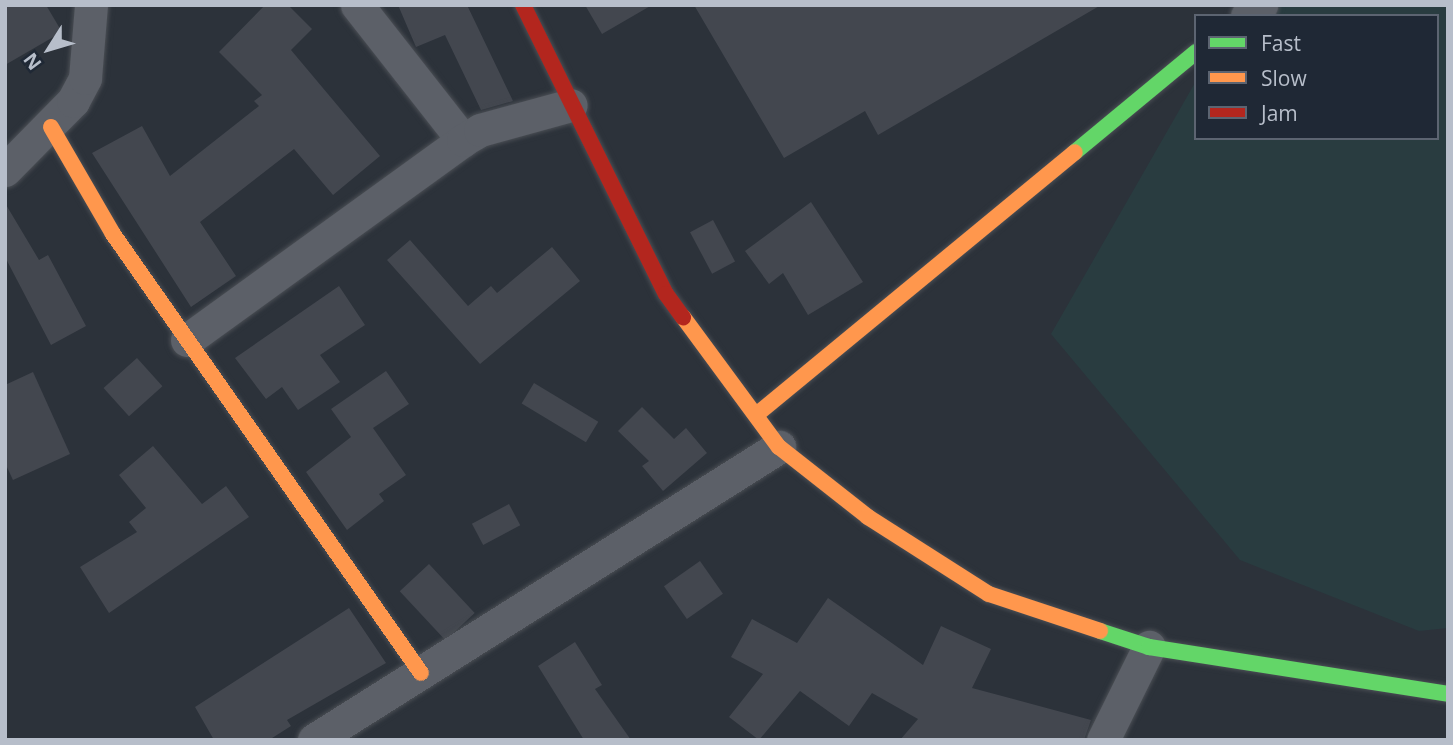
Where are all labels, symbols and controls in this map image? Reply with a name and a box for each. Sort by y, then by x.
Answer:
north arrow [14,14,84,84]
legend [1194,14,1439,140]
text: Fast [1261,29,1301,57]
text: N [17,48,47,76]
text: Slow [1261,64,1307,92]
text: Jam [1261,99,1298,127]

